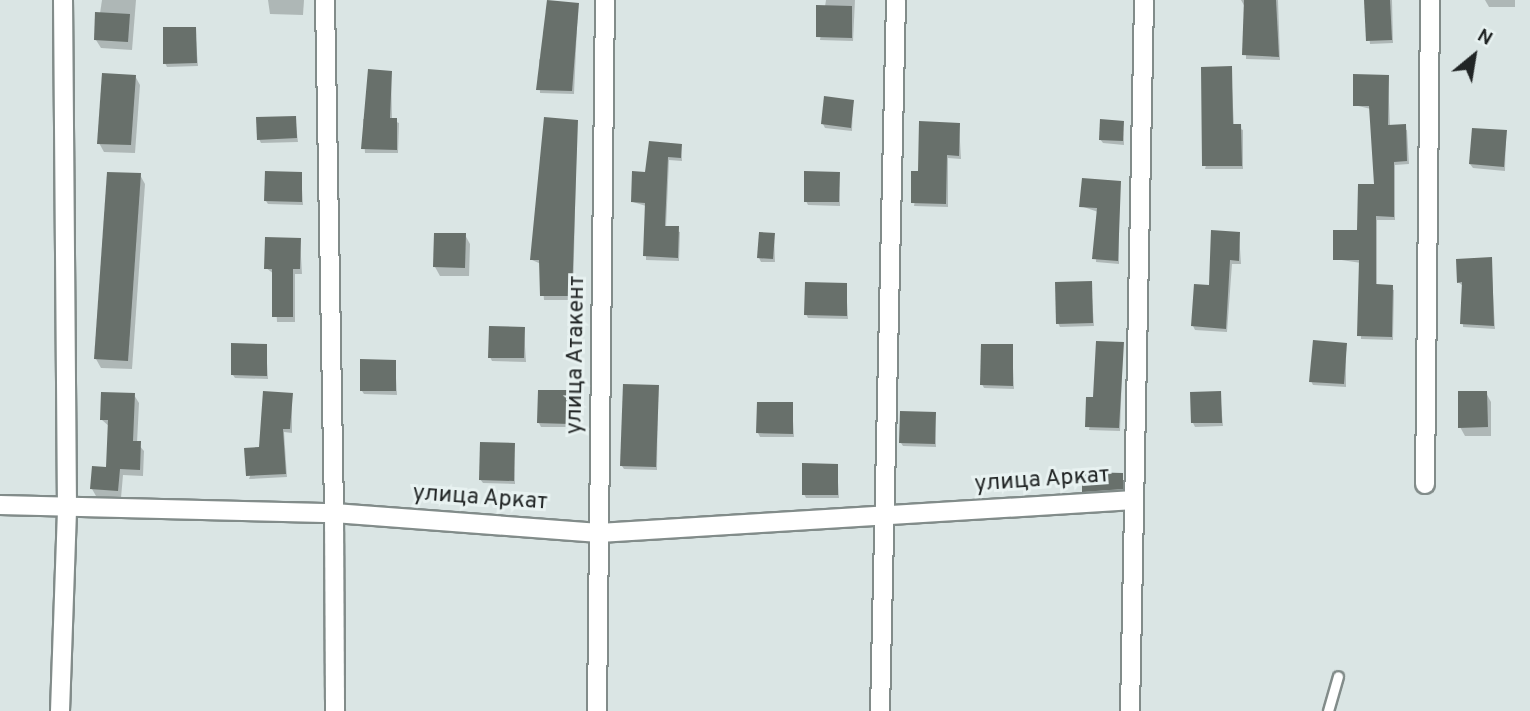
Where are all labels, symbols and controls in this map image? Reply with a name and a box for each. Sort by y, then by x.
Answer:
north arrow [1439,21,1509,91]
text: N [1473,24,1496,52]
street label: улица Атакент [562,275,592,435]
street label: улица Аркат [973,462,1111,500]
street label: улица Аркат [411,480,549,518]

